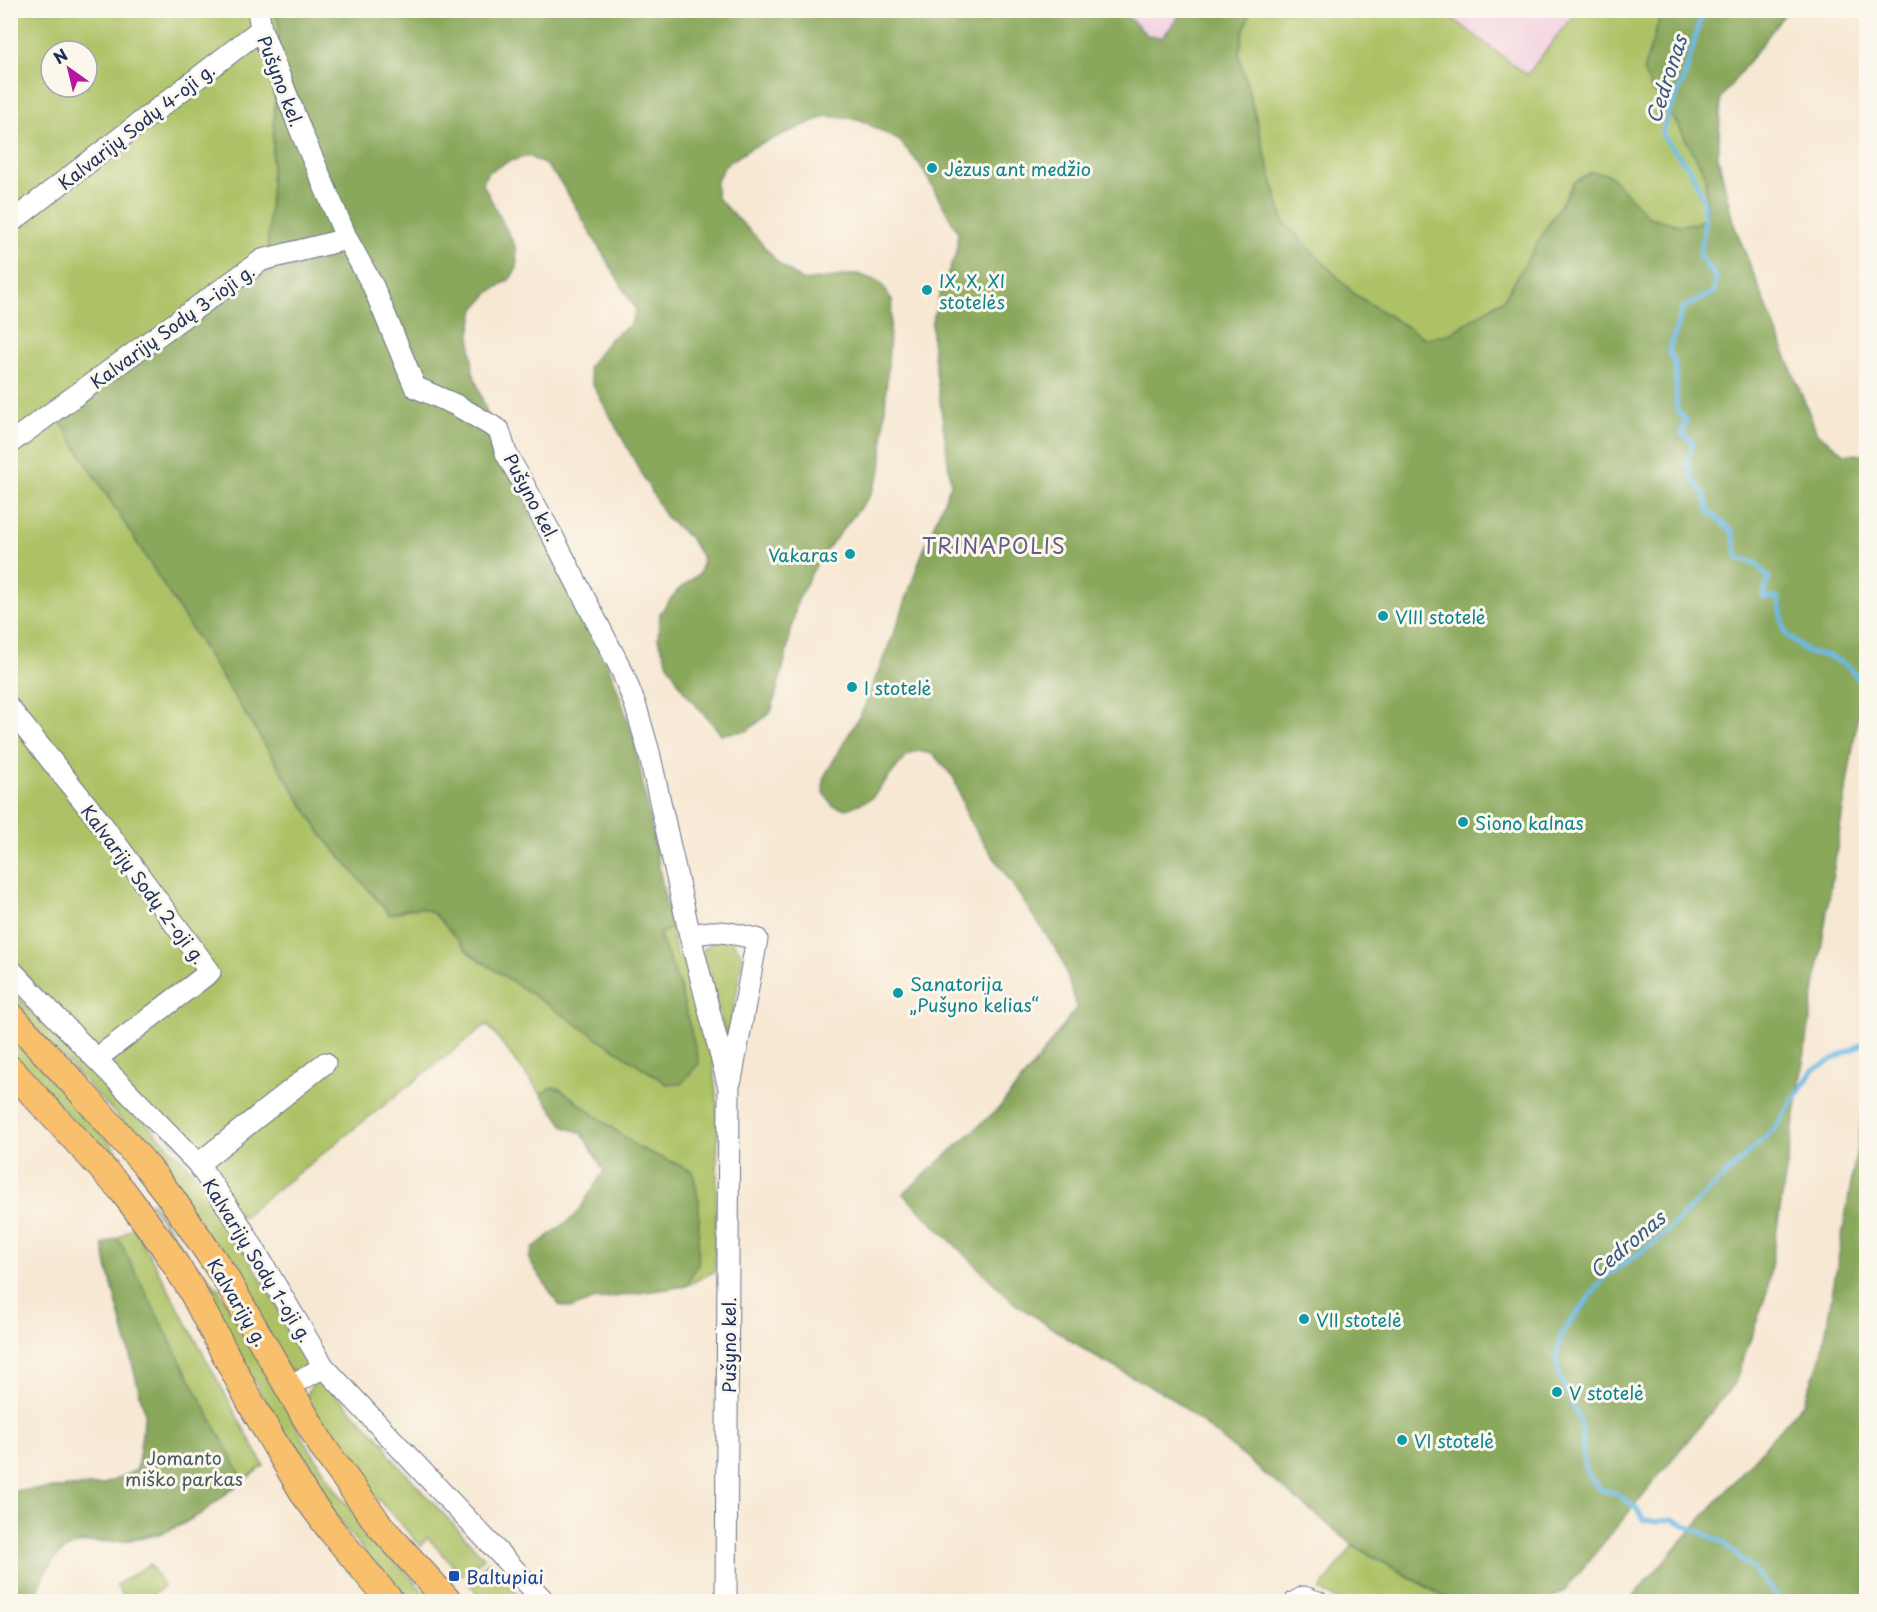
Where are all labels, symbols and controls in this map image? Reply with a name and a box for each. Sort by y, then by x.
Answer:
water label: Cedronas [1638,29,1695,127]
street label: Pušyno kel. [251,31,311,131]
north arrow [39,39,99,99]
text: N [48,42,72,69]
street label: Kalvarijų Sodų 4-oji g. [52,56,220,196]
place label: Jėzus ant medžio [944,155,1091,182]
marker: Jėzus ant medžio [925,161,939,175]
street label: Kalvarijų Sodų 3-ioji g. [84,257,260,395]
place label: IX, X, XI stotelės [939,267,1005,315]
marker: IX, X, XI stotelės [920,283,934,297]
street label: Pušyno kel. [498,448,566,546]
district label: TRINAPOLIS [922,529,1066,561]
place label: Vakaras [768,541,838,568]
marker: Vakaras [843,547,857,561]
place label: VIII stotelė [1395,603,1486,630]
marker: VIII stotelė [1376,609,1390,623]
place label: I stotelė [864,674,932,701]
marker: I stotelė [845,680,859,694]
street label: Kalvarijų Sodų 2-oji g. [75,799,213,969]
place label: Siono kalnas [1475,809,1584,836]
marker: Siono kalnas [1456,815,1470,829]
place label: Sanatorija „Pušyno kelias“ [910,970,1039,1018]
marker: Sanatorija „Pušyno kelias“ [891,986,905,1000]
street label: Kalvarijų Sodų 1-oji g. [197,1173,319,1347]
water label: Cedronas [1583,1202,1673,1285]
street label: Kalvarijų g. [201,1253,275,1351]
street label: Pušyno kel. [715,1297,742,1393]
place label: VII stotelė [1316,1306,1402,1333]
marker: VII stotelė [1297,1312,1311,1326]
place label: V stotelė [1569,1379,1644,1406]
marker: V stotelė [1550,1385,1564,1399]
place label: VI stotelė [1414,1427,1494,1454]
marker: VI stotelė [1395,1433,1409,1447]
park label: Jomanto miško parkas [125,1444,243,1492]
place label: Baltupiai [466,1563,544,1590]
marker: Baltupiai [447,1569,461,1583]

